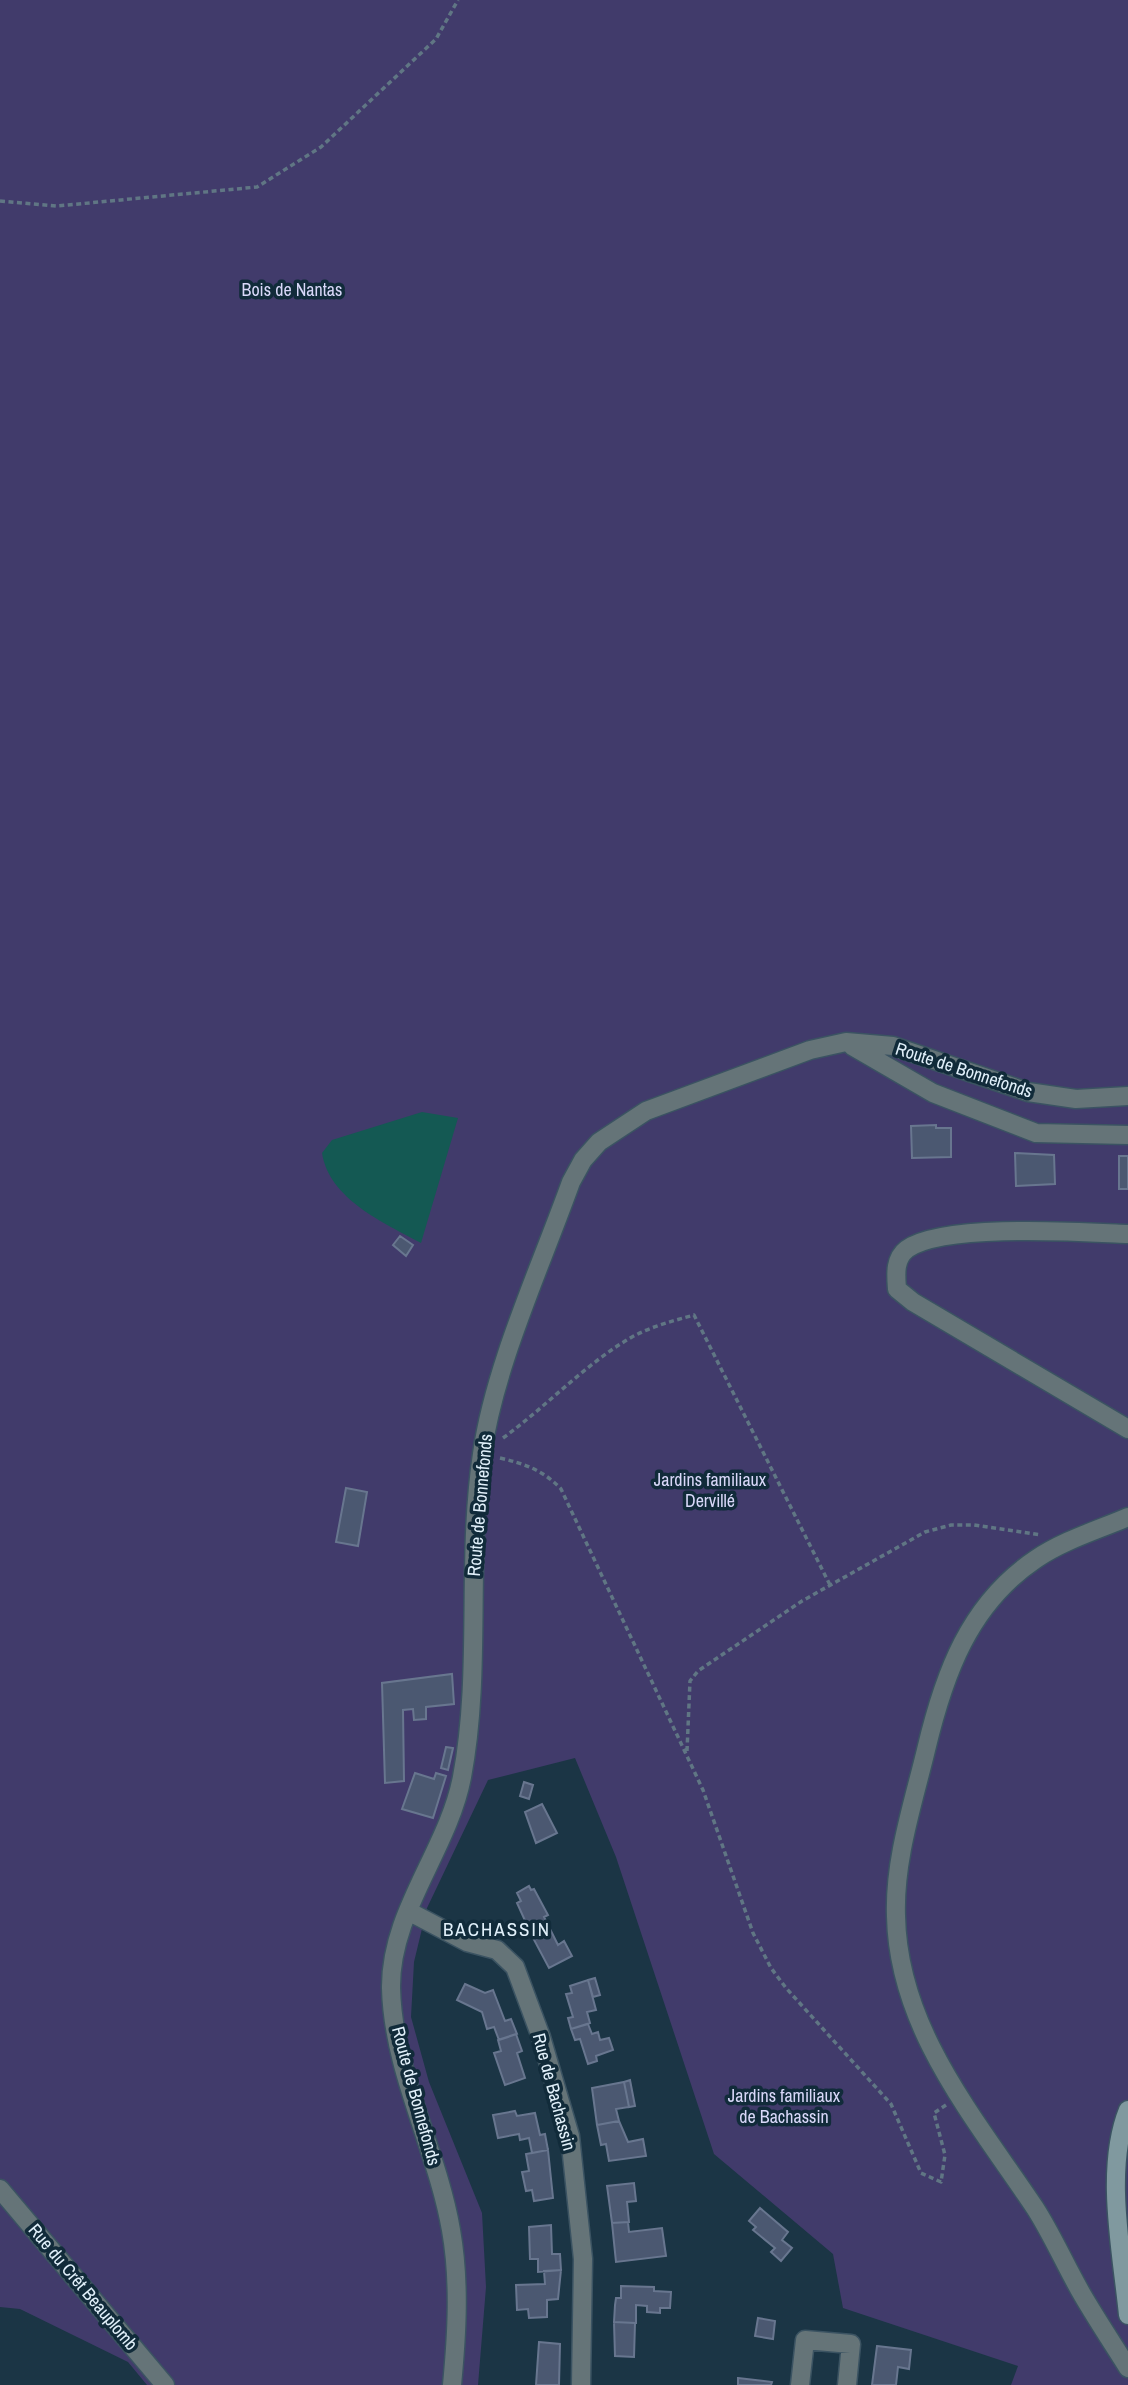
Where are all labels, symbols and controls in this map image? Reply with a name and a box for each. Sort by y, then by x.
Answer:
park label: Bois de Nantas [242,277,342,302]
street label: Route de Bonnefonds [892,1036,1036,1103]
street label: Route de Bonnefonds [461,1433,498,1577]
park label: Jardins familiaux Dervillé [654,1467,767,1513]
district label: BACHASSIN [443,1916,551,1942]
street label: Route de Bonnefonds [386,2024,447,2168]
street label: Rue de Bachassin [527,2030,582,2153]
park label: Jardins familiaux de Bachassin [728,2083,841,2129]
street label: Rue du Crêt Beauplomb [23,2218,144,2355]

